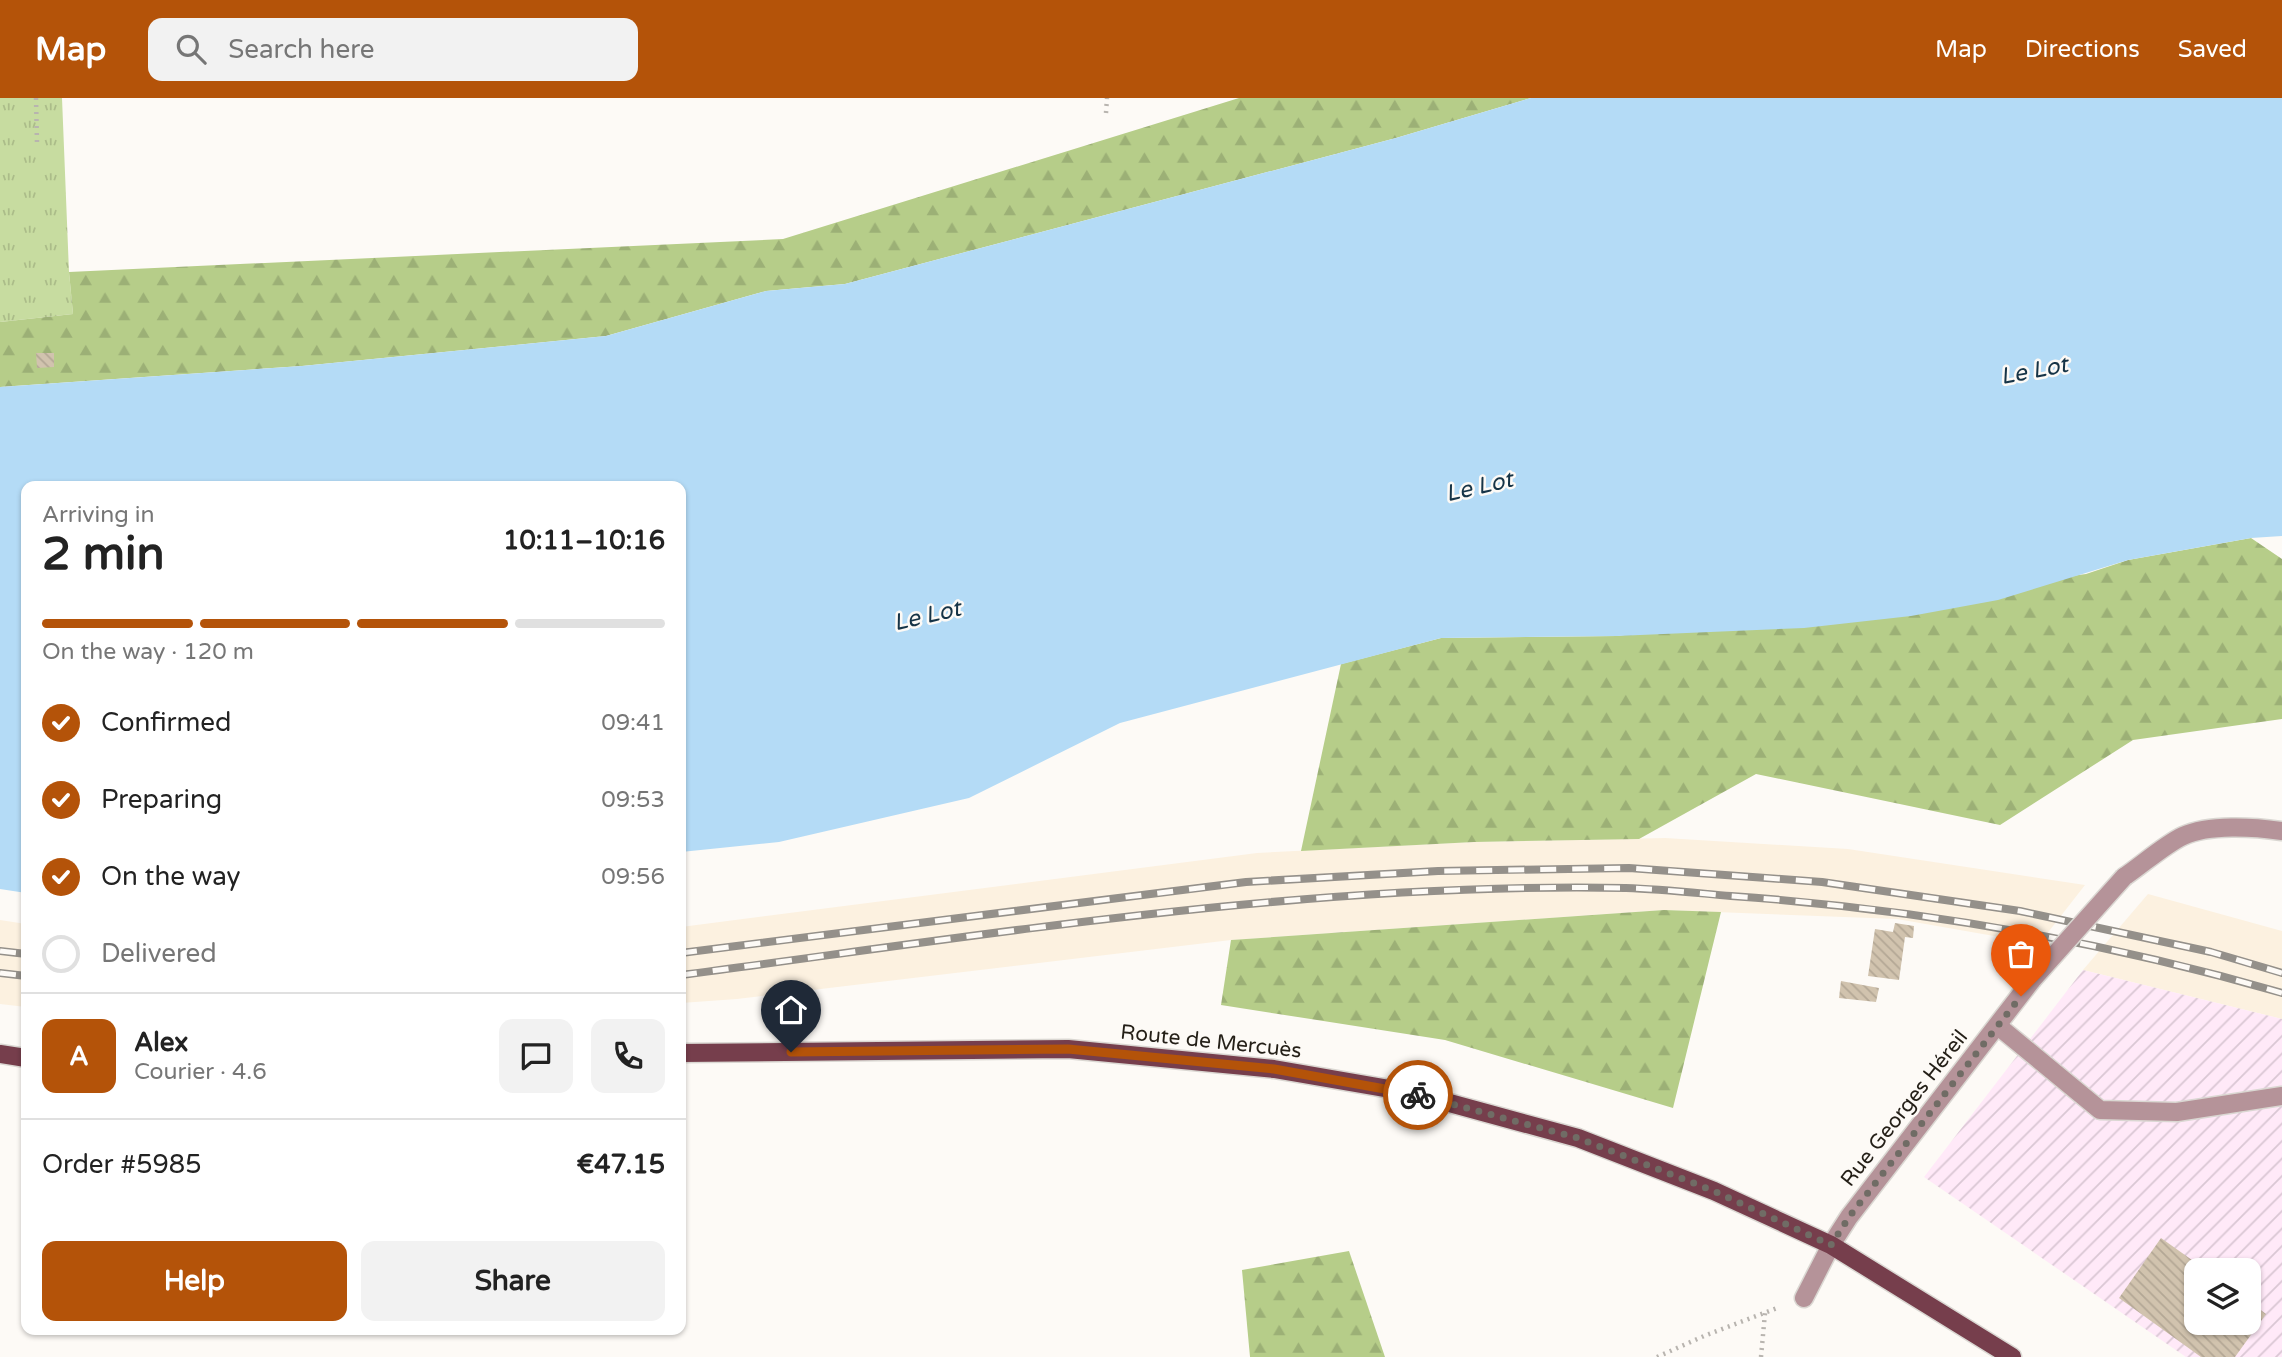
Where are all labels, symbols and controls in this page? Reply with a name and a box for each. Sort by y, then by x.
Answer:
search box [148,18,638,81]
text: Map [35,30,106,69]
icon: search [172,30,210,68]
text: Search here [228,34,374,65]
text: Map [1935,35,1987,64]
text: Directions [2025,35,2140,64]
text: Saved [2178,35,2247,64]
water label: Le Lot [1998,350,2072,391]
water label: Le Lot [1443,465,1518,508]
text: Arriving in [42,501,155,529]
text: 10:11–10:16 [503,525,665,556]
text: 2 min [42,527,165,582]
water label: Le Lot [891,594,966,637]
text: On the way · 120 m [42,638,254,666]
icon: check [42,704,80,742]
text: Confirmed [101,707,231,738]
text: 09:41 [601,709,665,737]
icon: check [42,781,80,819]
text: Preparing [101,784,222,815]
text: 09:53 [601,786,665,814]
icon: check [42,858,80,896]
text: On the way [101,861,241,892]
text: 09:56 [601,863,665,891]
pin [1991,924,2051,996]
icon: bag [2002,935,2040,973]
text: Delivered [101,938,217,969]
pin [761,980,821,1052]
icon: home [772,991,810,1029]
button: chat [499,1019,573,1093]
button: phone [591,1019,665,1093]
street label: Route de Mercuès [1119,1020,1303,1063]
street label: Rue Georges Héreil [1836,1025,1973,1191]
text: Alex [134,1027,188,1058]
text: A [69,1041,89,1072]
text: Courier · 4.6 [134,1058,267,1086]
courier [1383,1060,1453,1130]
icon: bike [1399,1076,1437,1114]
text: Order #5985 [42,1149,202,1180]
text: €47.15 [576,1149,665,1180]
button: Help [42,1241,347,1321]
button: Share [361,1241,665,1321]
map controls [2184,1258,2261,1335]
button: layers [2184,1258,2261,1335]

